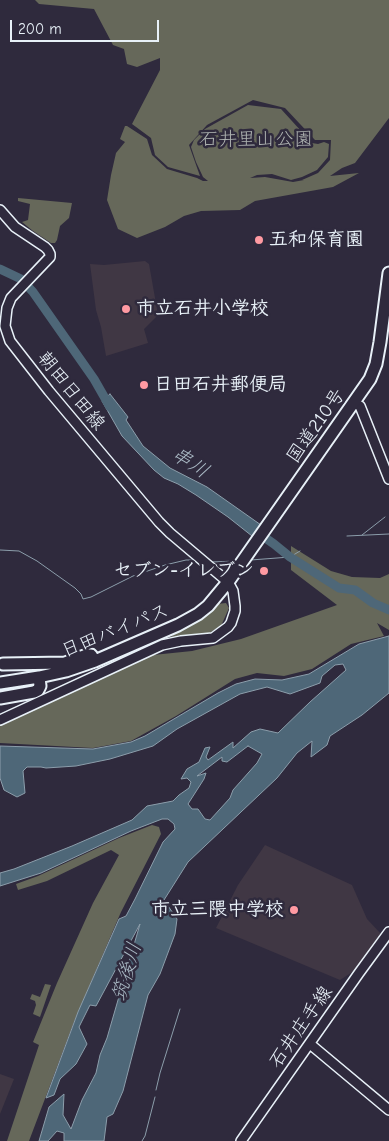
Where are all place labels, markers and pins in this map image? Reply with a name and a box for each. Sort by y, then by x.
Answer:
place label: 五和保育園 [269,229,364,251]
marker: 五和保育園 [253,234,265,246]
place label: 市立石井小学校 [136,298,269,320]
marker: 市立石井小学校 [120,303,132,315]
place label: 日田石井郵便局 [154,374,287,396]
marker: 日田石井郵便局 [138,379,150,391]
place label: セブン-イレブン [113,560,254,582]
marker: セブン-イレブン [258,565,270,577]
place label: 市立三隈中学校 [151,899,284,921]
marker: 市立三隈中学校 [288,904,300,916]

